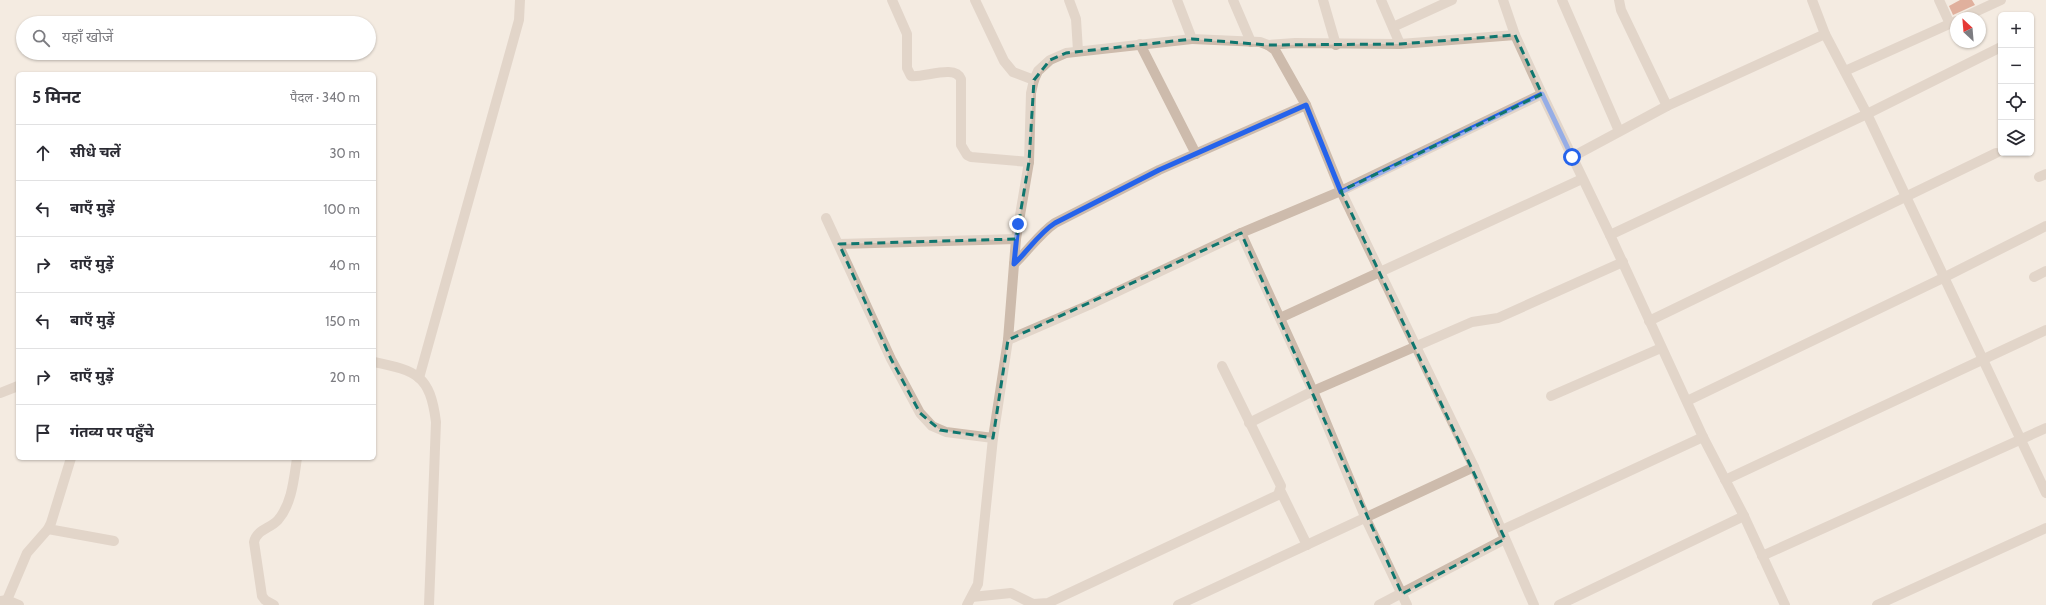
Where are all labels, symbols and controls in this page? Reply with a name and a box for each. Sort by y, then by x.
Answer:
north arrow [1950,12,1986,48]
map controls [1998,12,2034,156]
button: + [1998,12,2034,48]
search box [16,16,376,60]
icon: search [30,27,52,49]
text: यहाँ खोजें [62,28,113,46]
button: − [1998,48,2034,84]
button: locate [1998,84,2034,120]
text: 5 मिनट [32,87,81,107]
text: पैदल · 340 m [290,89,360,105]
button: layers [1998,120,2034,156]
icon: ahead [32,142,54,164]
text: सीधे चलें [70,143,121,161]
text: 30 m [330,145,360,161]
route start [1563,148,1581,166]
icon: left [32,198,54,220]
text: बाएँ मुड़ें [70,199,115,217]
text: 100 m [323,201,360,217]
route end [1009,215,1027,233]
icon: right [32,254,54,276]
text: दाएँ मुड़ें [70,255,114,273]
text: 40 m [329,257,360,273]
icon: left [32,310,54,332]
text: बाएँ मुड़ें [70,311,115,329]
text: 150 m [325,313,360,329]
icon: right [32,366,54,388]
text: दाएँ मुड़ें [70,367,114,385]
text: 20 m [330,369,360,385]
icon: arrive [32,422,54,444]
text: गंतव्य पर पहुँचे [70,423,154,441]

